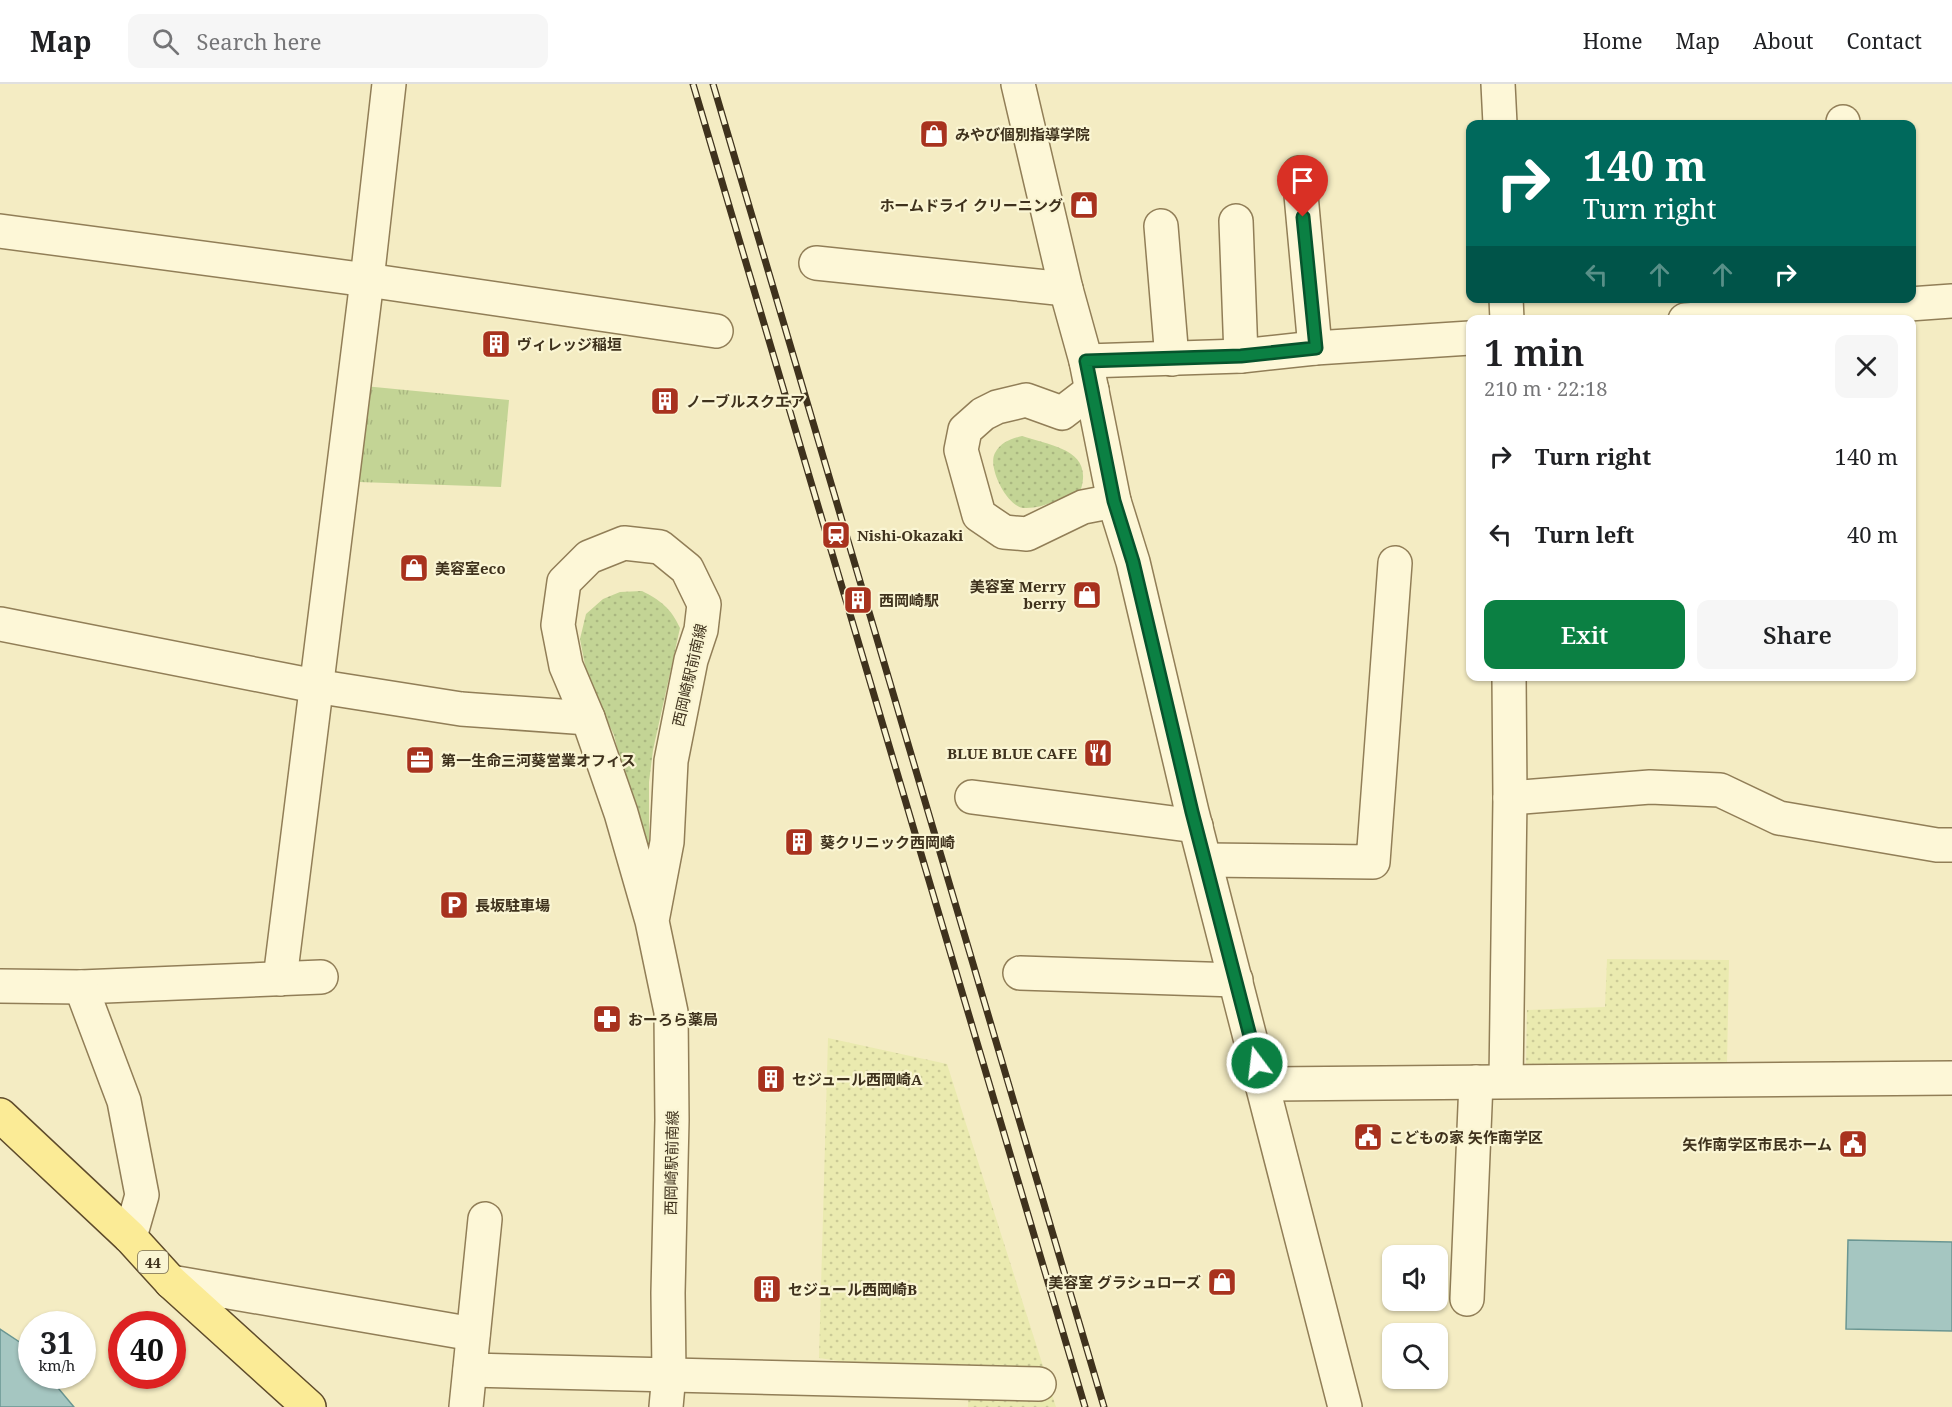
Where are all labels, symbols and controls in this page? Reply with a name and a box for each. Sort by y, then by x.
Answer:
search box [128,14,548,68]
text: Map [30,22,92,60]
icon: search [149,25,182,58]
text: Search here [197,26,321,56]
text: Home [1583,27,1643,55]
text: Map [1676,27,1720,55]
text: About [1753,27,1814,55]
text: Contact [1847,27,1922,55]
shop icon: みやび個別指導学院 [918,118,950,150]
place label: みやび個別指導学院 [955,124,1090,144]
text: 140 m [1583,136,1707,193]
icon: right [1484,144,1562,222]
pin [1277,155,1328,217]
icon: arrive [1286,164,1319,197]
shop icon: ホームドライ クリーニング [1068,189,1100,221]
text: Turn right [1583,190,1716,227]
place label: ホームドライ クリーニング [880,195,1063,215]
icon: left [1580,258,1613,291]
icon: ahead [1643,258,1676,291]
icon: ahead [1706,258,1739,291]
icon: right [1769,258,1802,291]
building icon: ヴィレッジ稲垣 [480,328,512,360]
text: 1 min [1484,328,1585,377]
place label: ヴィレッジ稲垣 [517,334,622,354]
button: close [1835,335,1898,398]
text: 210 m · 22:18 [1484,375,1607,402]
building icon: ノーブルスクエア [649,385,681,417]
place label: ノーブルスクエア [686,391,805,411]
icon: right [1484,440,1517,473]
text: Turn right [1535,441,1651,471]
text: 140 m [1835,441,1898,471]
icon: left [1484,518,1517,551]
station icon: Nishi-Okazaki [820,519,852,551]
text: Turn left [1535,519,1634,549]
text: 40 m [1847,519,1898,549]
place label: Nishi-Okazaki [857,525,964,545]
shop icon: 美容室eco [398,552,430,584]
place label: 美容室eco [435,558,506,578]
place label: 美容室 Merry berry [970,576,1066,613]
shop icon: 美容室 Merry berry [1071,579,1103,611]
building icon: 西岡崎駅 [842,584,874,616]
place label: 西岡崎駅 [879,590,939,610]
button: Exit [1484,600,1685,669]
button: Share [1697,600,1898,669]
street label: 西岡崎駅前南線 [667,622,711,728]
restaurant icon: BLUE BLUE CAFE [1082,737,1114,769]
place label: BLUE BLUE CAFE [947,743,1077,763]
office icon: 第一生命三河葵営業オフィス [404,744,436,776]
place label: 第一生命三河葵営業オフィス [441,750,636,770]
building icon: 葵クリニック西岡崎 [783,826,815,858]
place label: 葵クリニック西岡崎 [820,832,955,852]
parking icon: 長坂駐車場 [438,889,470,921]
place label: 長坂駐車場 [475,895,550,915]
pharmacy icon: おーろら薬局 [591,1003,623,1035]
place label: おーろら薬局 [628,1009,718,1029]
position arrow [1225,1031,1289,1095]
building icon: セジュール西岡崎A [755,1063,787,1095]
place label: セジュール西岡崎A [792,1069,923,1089]
street label: 西岡崎駅前南線 [660,1110,682,1216]
public building icon: こどもの家 矢作南学区 [1352,1121,1384,1153]
place label: こどもの家 矢作南学区 [1389,1127,1543,1147]
public building icon: 矢作南学区市民ホーム [1837,1128,1869,1160]
place label: 矢作南学区市民ホーム [1682,1134,1832,1154]
map controls [1382,1245,1448,1389]
button: sound [1382,1245,1448,1311]
road number: 44 [138,1251,168,1273]
shop icon: 美容室 グラシュローズ [1206,1266,1238,1298]
place label: 美容室 グラシュローズ [1048,1272,1201,1292]
building icon: セジュール西岡崎B [751,1273,783,1305]
place label: セジュール西岡崎B [788,1279,917,1299]
speed limit sign: 40 [108,1311,186,1389]
text: 31 [40,1322,74,1363]
button: search [1382,1323,1448,1389]
text: km/h [39,1355,75,1375]

